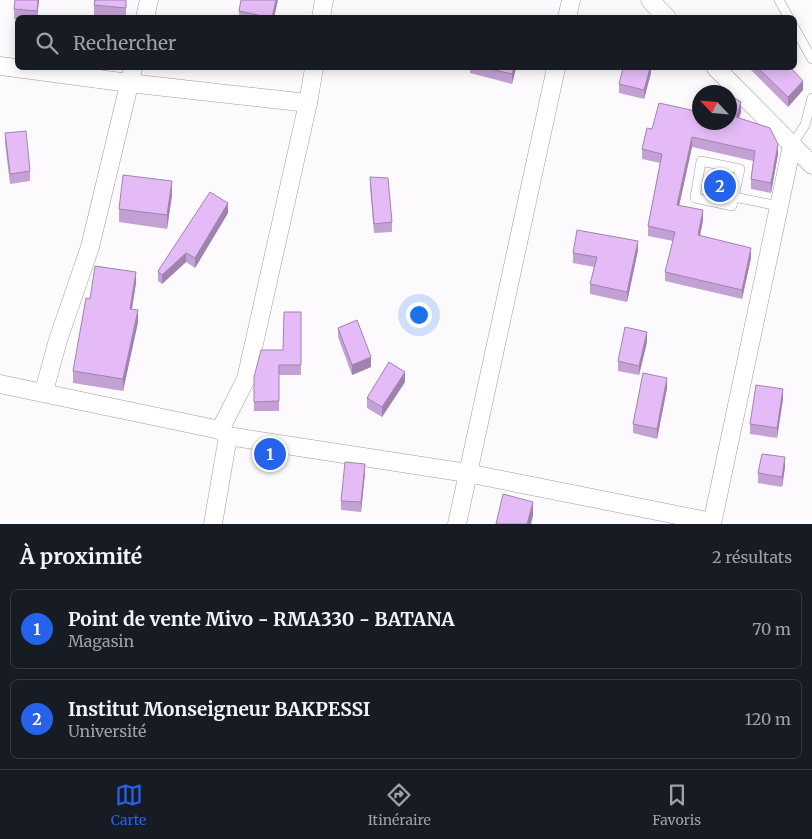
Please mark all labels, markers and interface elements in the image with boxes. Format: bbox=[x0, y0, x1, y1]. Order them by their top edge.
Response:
search box bbox=[15, 15, 797, 70]
icon: search bbox=[33, 29, 61, 57]
text: Rechercher bbox=[73, 31, 176, 55]
north arrow bbox=[692, 85, 737, 130]
pin: 2 bbox=[704, 167, 736, 205]
your location bbox=[406, 302, 432, 328]
pin: 1 bbox=[254, 435, 286, 473]
text: À proximité bbox=[20, 543, 142, 570]
text: 2 résultats bbox=[712, 547, 792, 567]
text: Point de vente Mivo - RMA330 - BATANA bbox=[68, 607, 455, 631]
text: 1 bbox=[33, 619, 41, 639]
text: 70 m bbox=[752, 619, 791, 639]
text: Magasin bbox=[68, 631, 134, 651]
text: Institut Monseigneur BAKPESSI bbox=[68, 697, 370, 721]
text: 2 bbox=[32, 709, 42, 729]
text: 120 m bbox=[745, 709, 791, 729]
text: Université bbox=[68, 721, 146, 741]
tab: Carte bbox=[111, 781, 146, 829]
tab: Itinéraire bbox=[368, 781, 431, 829]
tab: Favoris bbox=[652, 781, 701, 829]

